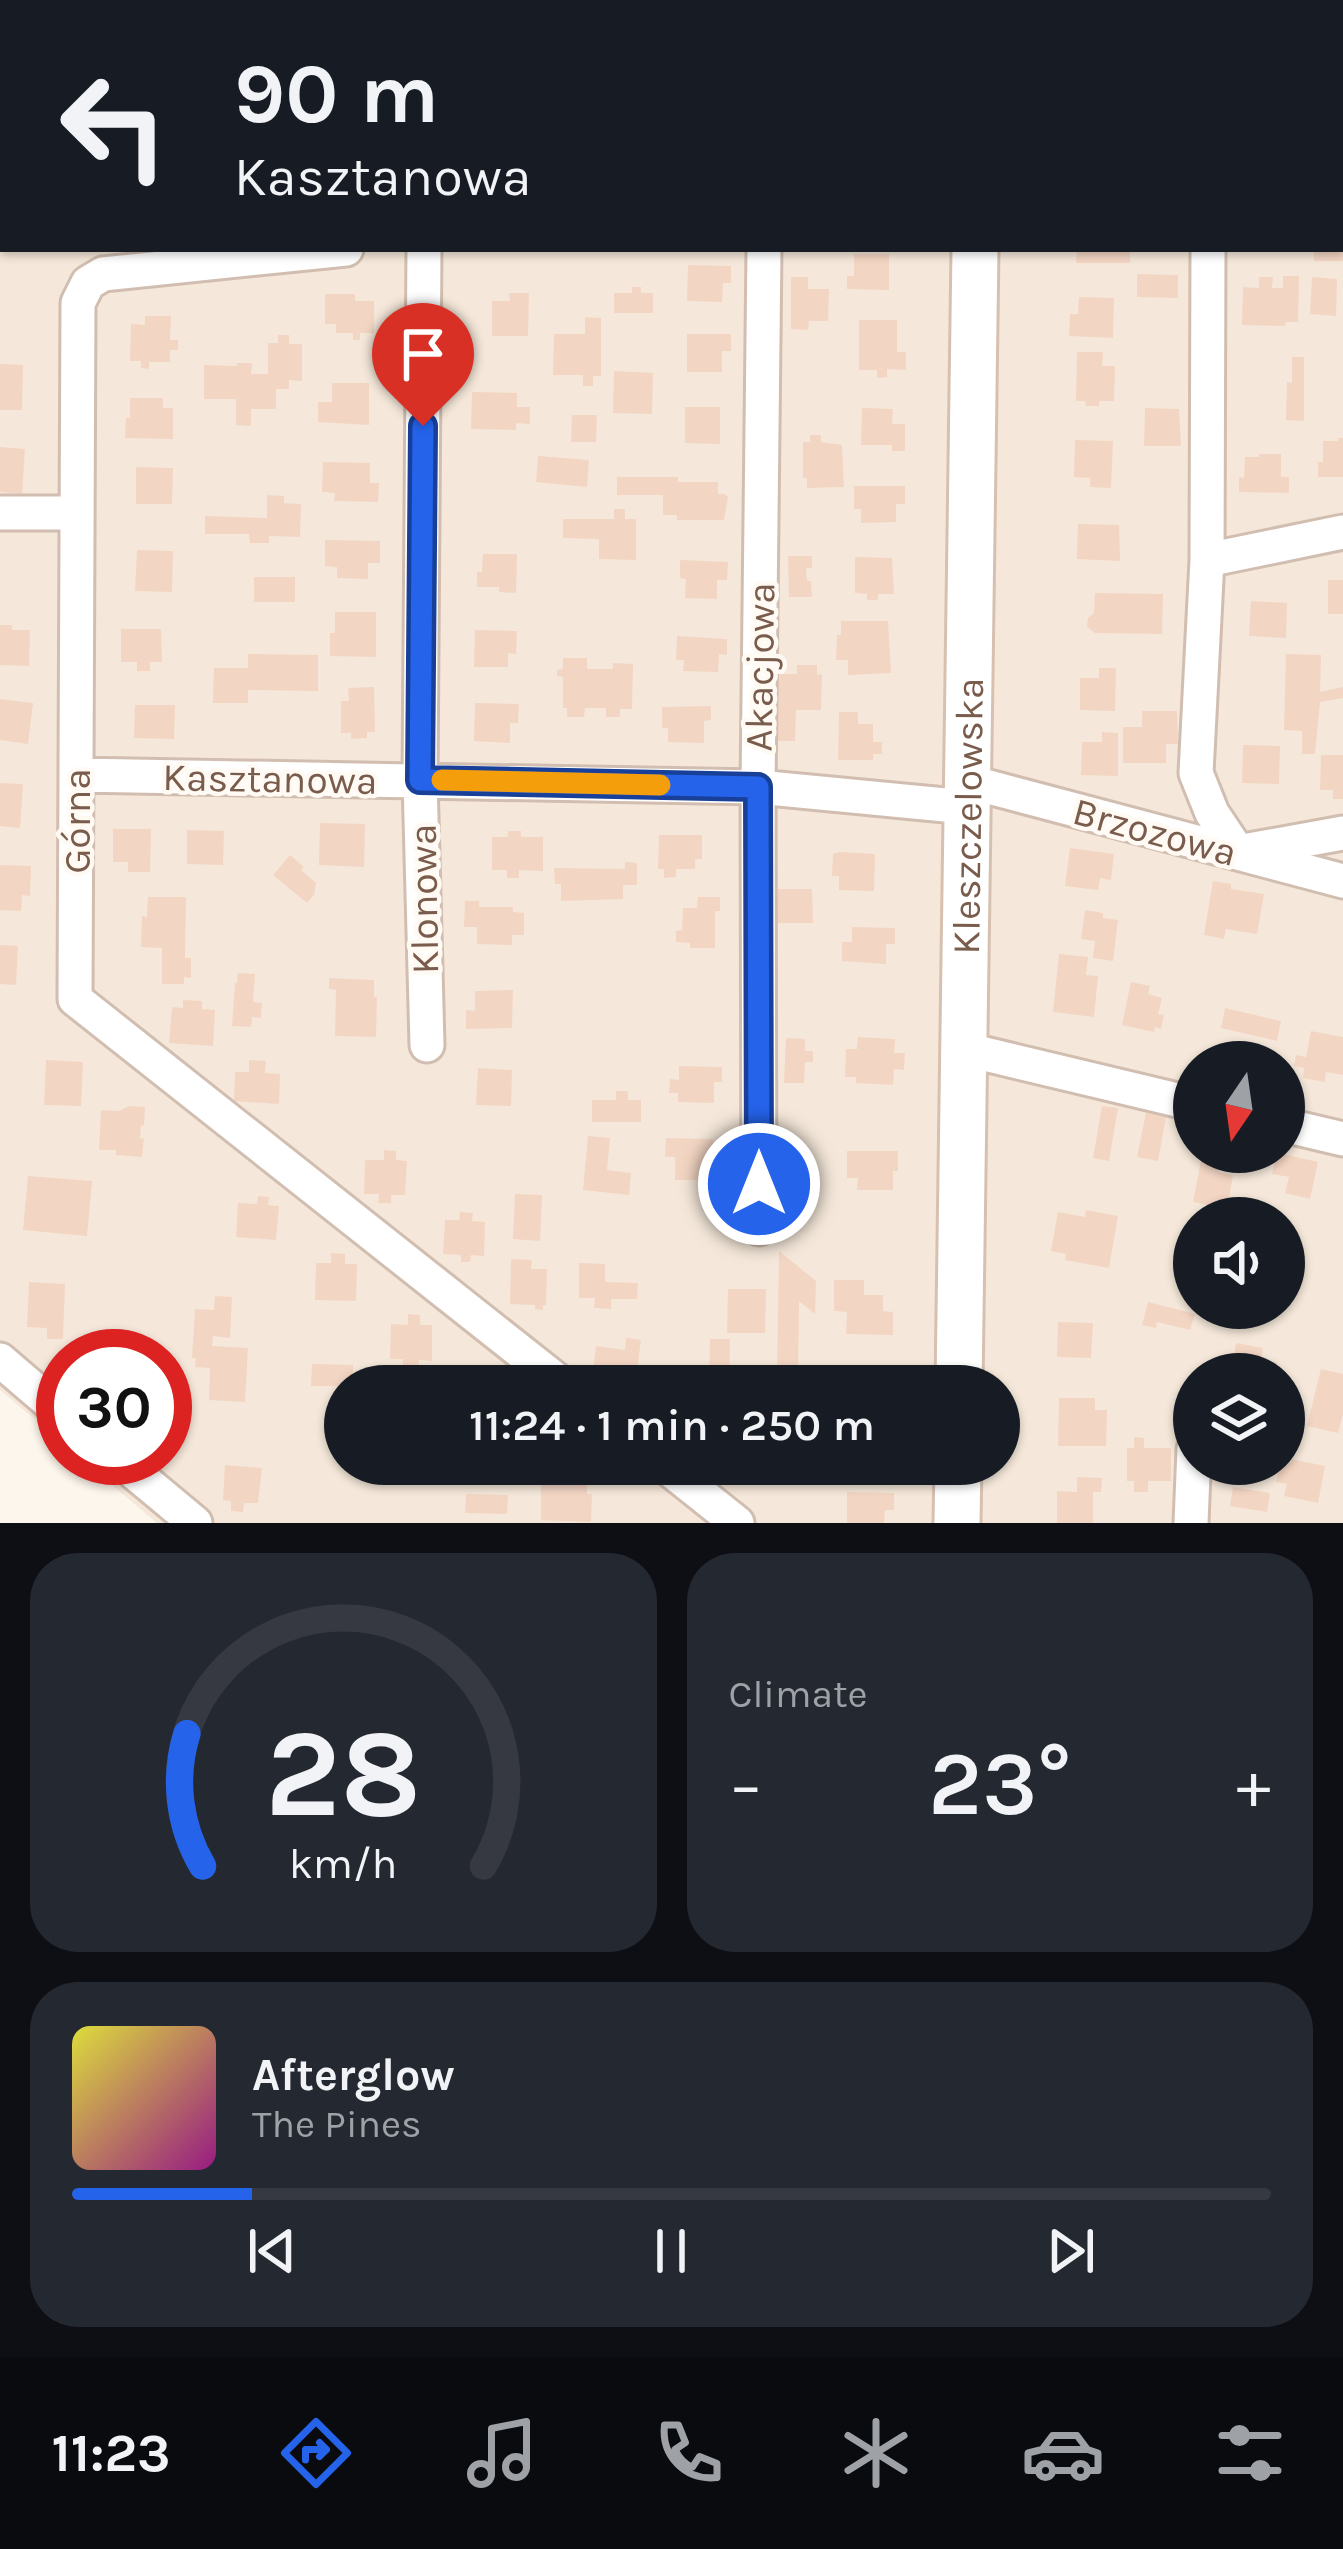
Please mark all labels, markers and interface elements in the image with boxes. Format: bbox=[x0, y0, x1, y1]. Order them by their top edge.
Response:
text: 90 m bbox=[234, 45, 439, 143]
icon: left bbox=[36, 48, 192, 204]
text: Kasztanowa bbox=[234, 145, 532, 209]
pin bbox=[372, 303, 474, 426]
icon: arrive bbox=[390, 321, 456, 387]
street label: Akacjowa bbox=[736, 582, 784, 752]
street label: Kleszczelowska bbox=[943, 677, 993, 955]
street label: Kasztanowa bbox=[162, 754, 378, 804]
street label: Górna bbox=[54, 768, 100, 874]
street label: Brzozowa bbox=[1068, 788, 1242, 876]
street label: Klonowa bbox=[400, 823, 448, 975]
north arrow bbox=[1173, 1041, 1305, 1173]
map controls bbox=[1173, 1041, 1305, 1485]
position arrow bbox=[696, 1121, 822, 1247]
button: sound bbox=[1173, 1197, 1305, 1329]
speed limit sign: 30 bbox=[36, 1329, 192, 1485]
button: layers bbox=[1173, 1353, 1305, 1485]
text: 11:24 · 1 min · 250 m bbox=[469, 1399, 875, 1451]
text: Climate bbox=[729, 1671, 868, 1717]
text: 28 bbox=[265, 1701, 421, 1846]
text: 23° bbox=[928, 1731, 1071, 1837]
text: − bbox=[729, 1746, 763, 1824]
text: + bbox=[1236, 1746, 1271, 1824]
text: km/h bbox=[289, 1838, 398, 1888]
text: Afterglow bbox=[252, 2049, 455, 2101]
text: The Pines bbox=[252, 2101, 422, 2147]
icon: previous bbox=[239, 2218, 305, 2284]
icon: pause bbox=[638, 2218, 704, 2284]
icon: next bbox=[1038, 2218, 1104, 2284]
icon: directions bbox=[274, 2411, 358, 2495]
icon: music bbox=[460, 2411, 544, 2495]
icon: phone bbox=[647, 2411, 731, 2495]
icon: climate bbox=[834, 2411, 918, 2495]
icon: car bbox=[1021, 2411, 1105, 2495]
icon: filters bbox=[1208, 2411, 1292, 2495]
text: 11:23 bbox=[51, 2421, 171, 2485]

